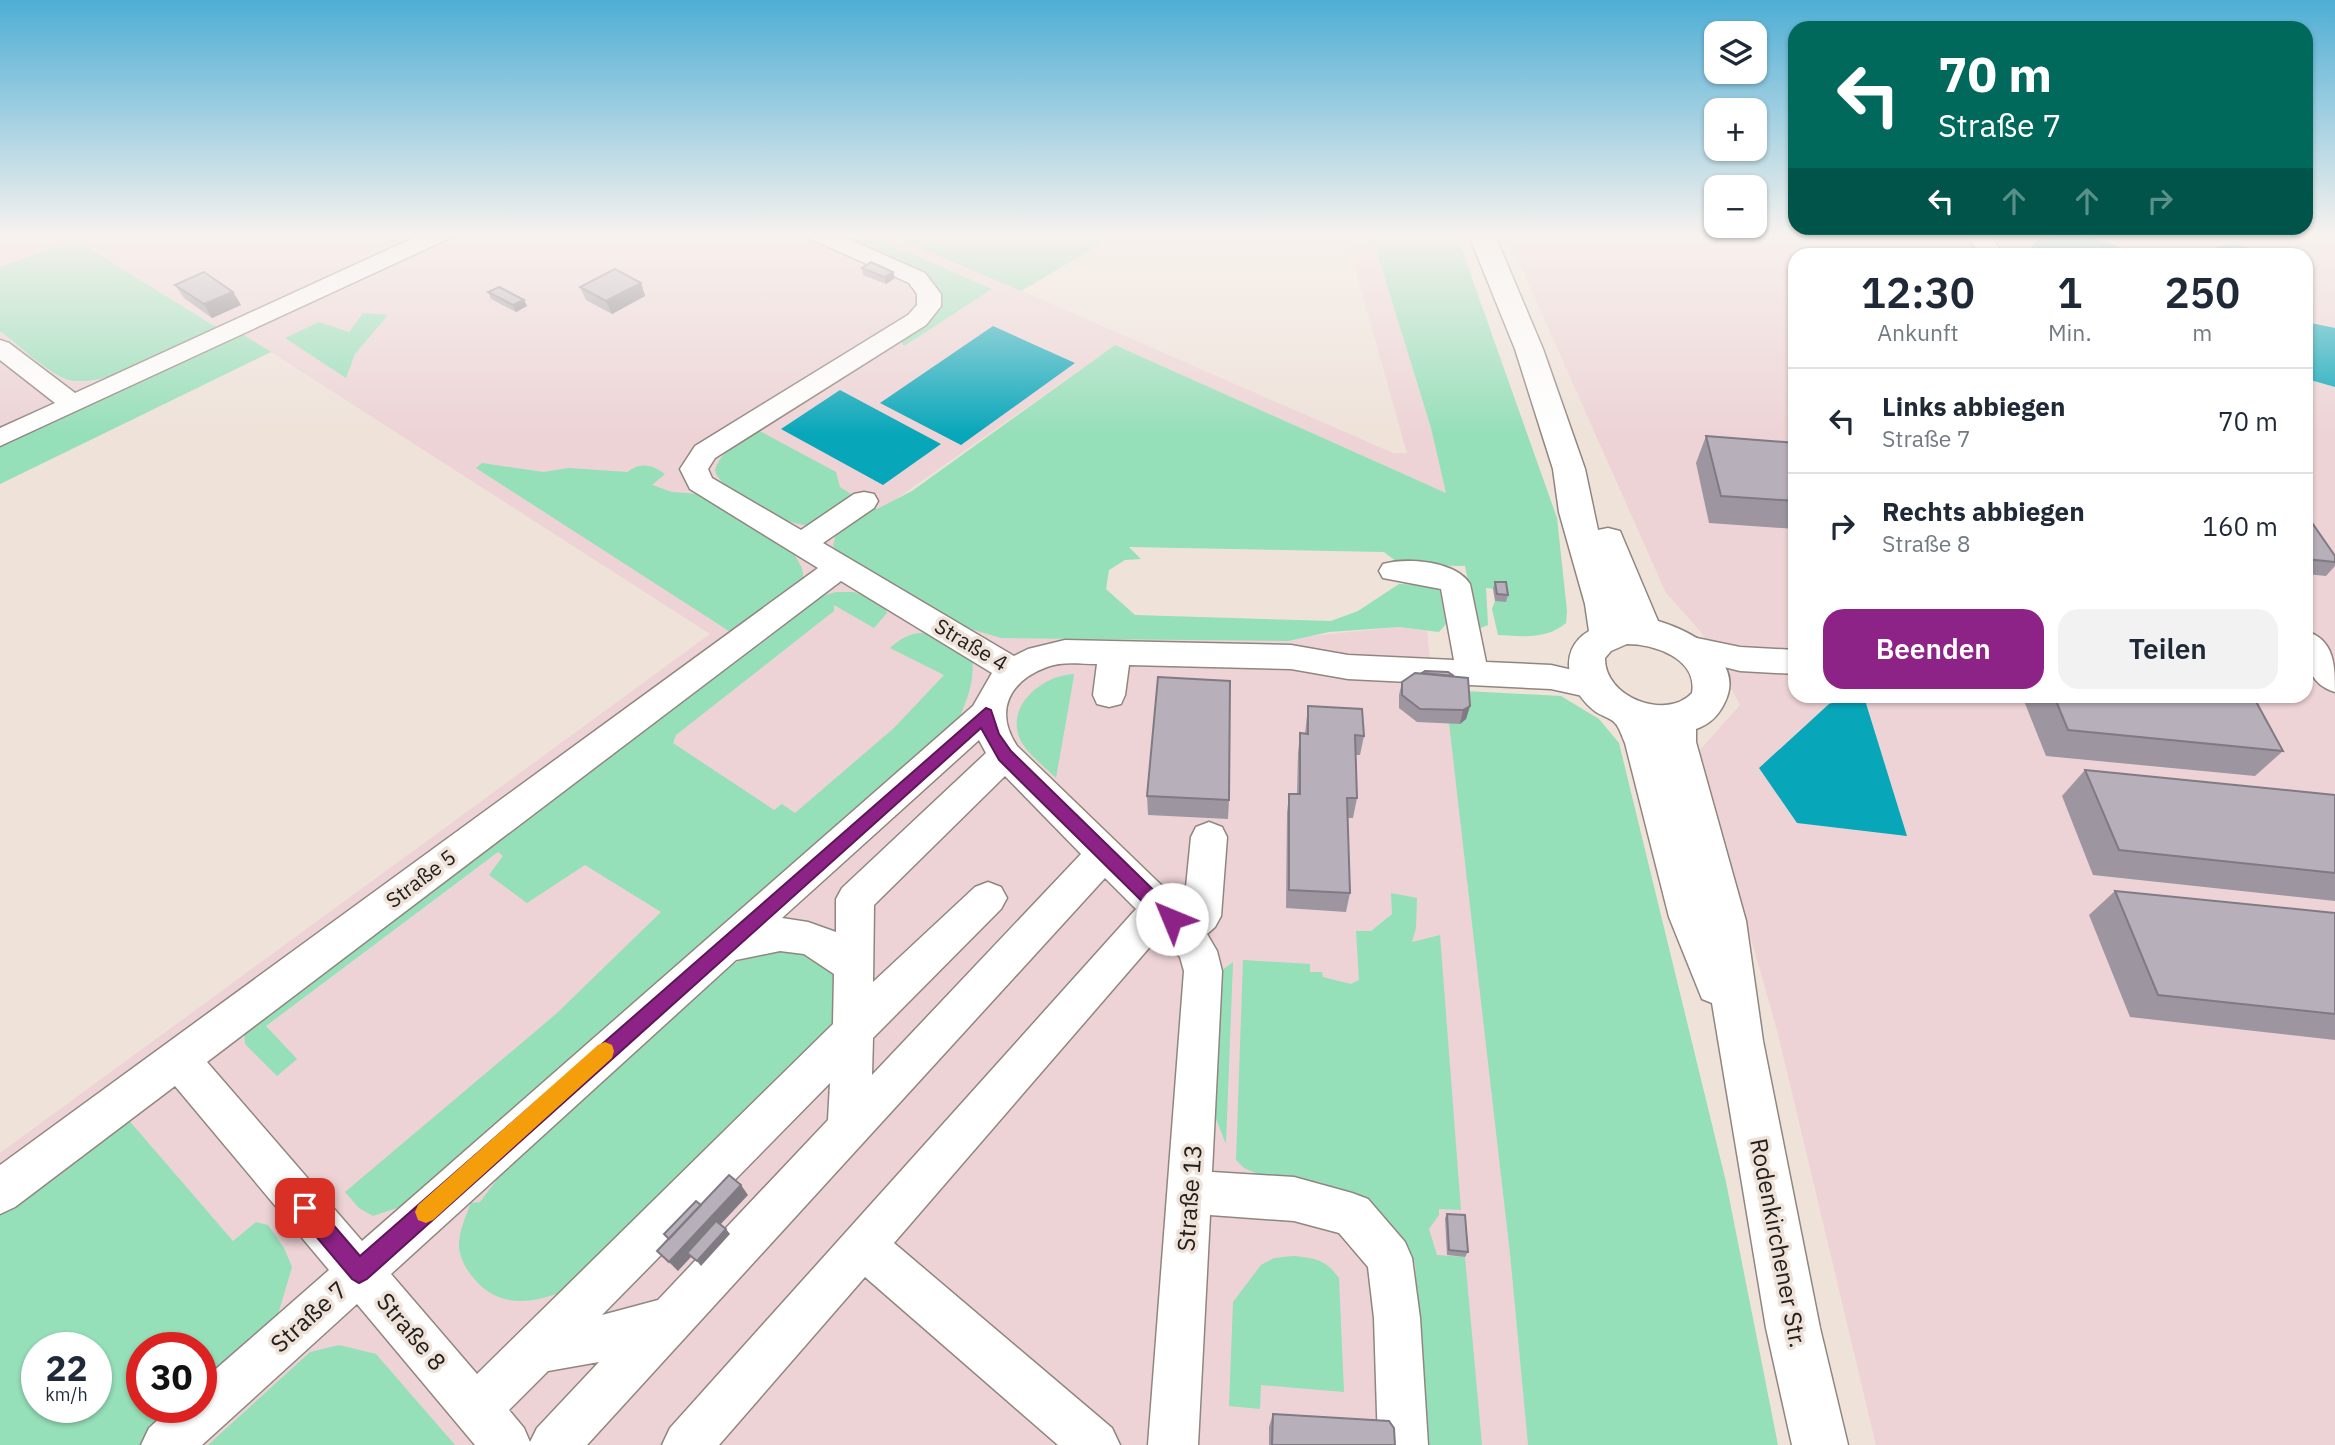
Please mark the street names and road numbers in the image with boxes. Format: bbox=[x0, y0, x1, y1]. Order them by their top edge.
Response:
street label: Straße 4 bbox=[930, 611, 1013, 677]
street label: Straße 5 bbox=[380, 843, 461, 914]
street label: Rodenkirchener Str. bbox=[1743, 1135, 1815, 1350]
street label: Straße 13 bbox=[1169, 1143, 1209, 1252]
street label: Straße 7 bbox=[263, 1273, 353, 1359]
street label: Straße 8 bbox=[370, 1286, 454, 1377]

